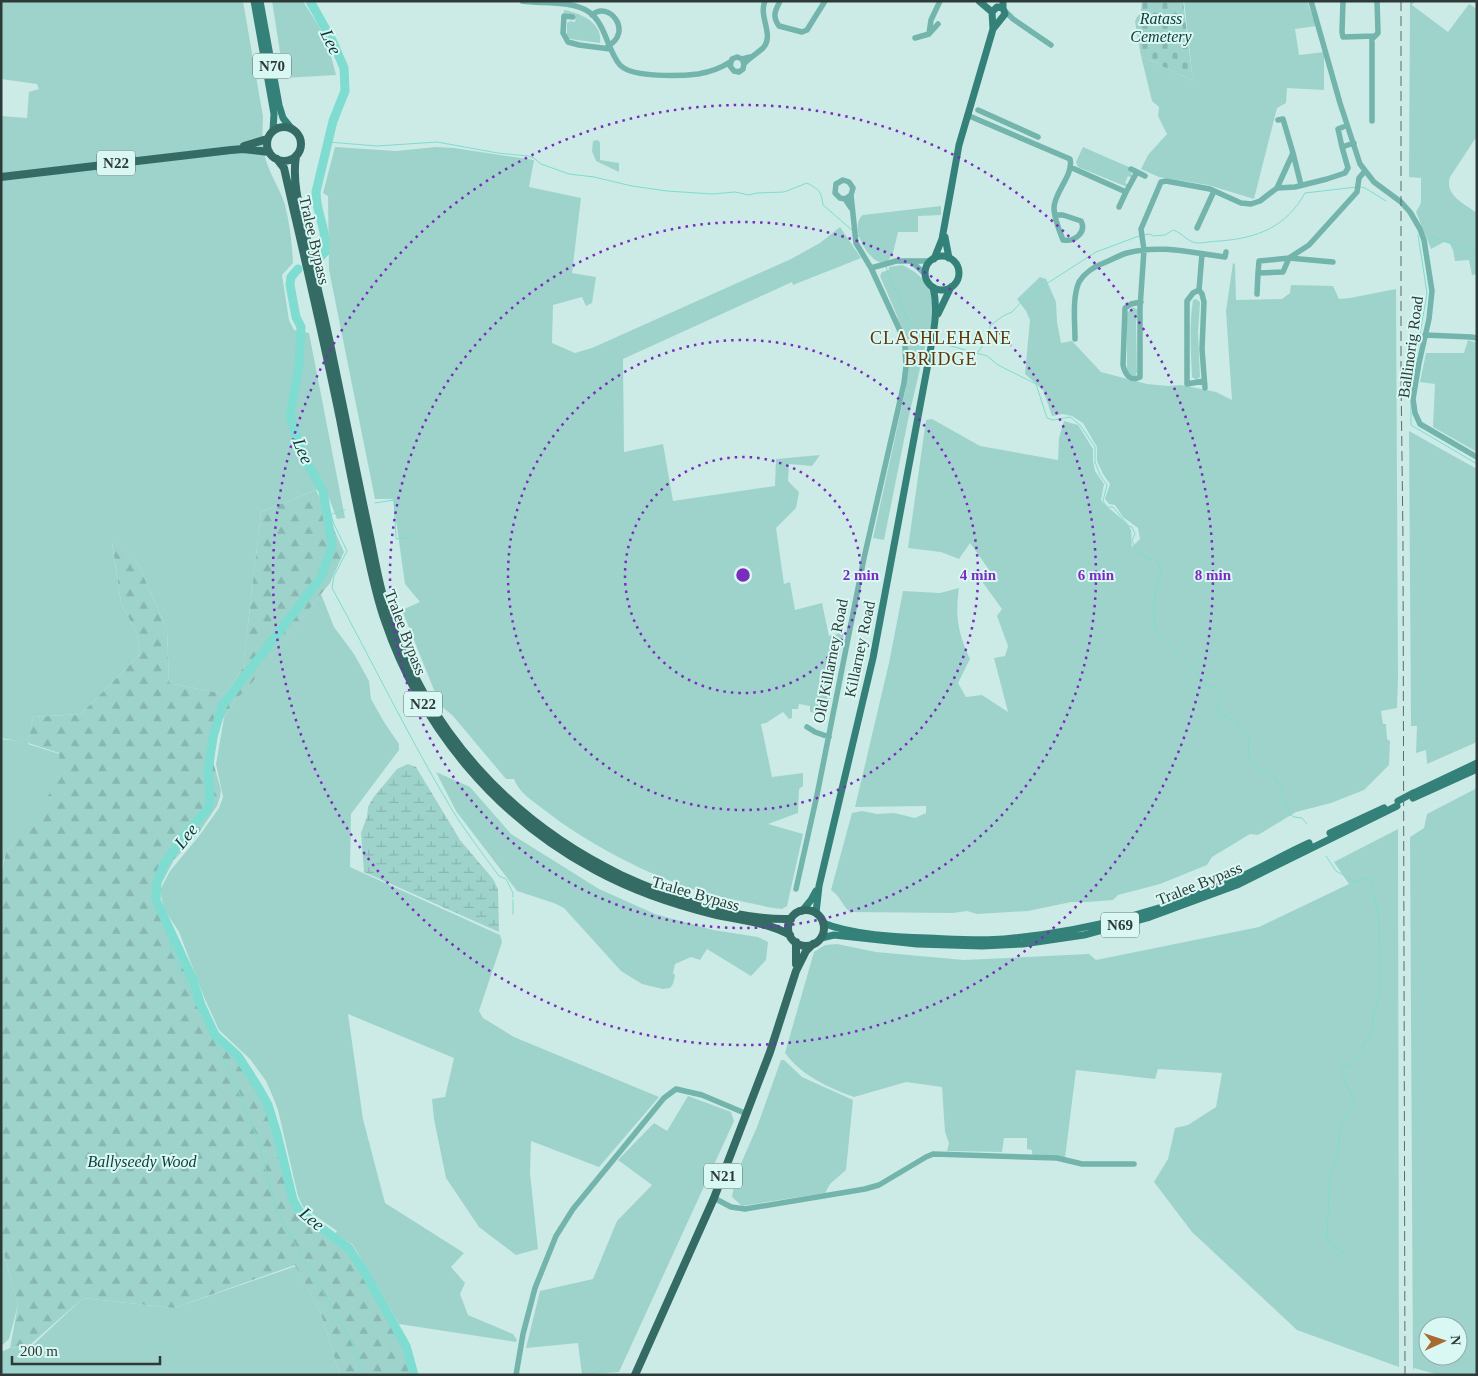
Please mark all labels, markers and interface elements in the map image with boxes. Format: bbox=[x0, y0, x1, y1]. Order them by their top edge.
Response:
park label: Ratass Cemetery bbox=[1130, 10, 1193, 46]
water label: Lee bbox=[316, 25, 346, 58]
road number: N70 bbox=[253, 54, 291, 78]
road number: N22 bbox=[97, 150, 135, 176]
street label: Tralee Bypass bbox=[295, 194, 333, 286]
street label: Ballinorig Road bbox=[1395, 295, 1427, 399]
district label: CLASHLEHANE BRIDGE bbox=[870, 328, 1012, 369]
water label: Lee bbox=[288, 434, 317, 467]
centre of rings bbox=[734, 566, 752, 584]
text: 2 min bbox=[843, 567, 880, 583]
text: 4 min bbox=[960, 567, 997, 583]
text: 6 min bbox=[1078, 567, 1115, 583]
text: 8 min bbox=[1195, 567, 1232, 583]
street label: Tralee Bypass bbox=[380, 587, 430, 678]
street label: Old Killarney Road bbox=[810, 598, 852, 725]
street label: Killarney Road bbox=[841, 599, 879, 699]
road number: N22 bbox=[404, 692, 442, 716]
water label: Lee bbox=[169, 820, 202, 853]
street label: Tralee Bypass bbox=[1154, 859, 1245, 909]
street label: Tralee Bypass bbox=[650, 873, 742, 915]
road number: N69 bbox=[1101, 912, 1139, 938]
park label: Ballyseedy Wood bbox=[87, 1153, 198, 1171]
road number: N21 bbox=[704, 1164, 742, 1188]
water label: Lee bbox=[295, 1202, 328, 1235]
north arrow bbox=[1418, 1316, 1468, 1366]
scale bar bbox=[12, 1334, 160, 1366]
text: N bbox=[1448, 1335, 1463, 1346]
text: 200 m bbox=[20, 1343, 58, 1359]

